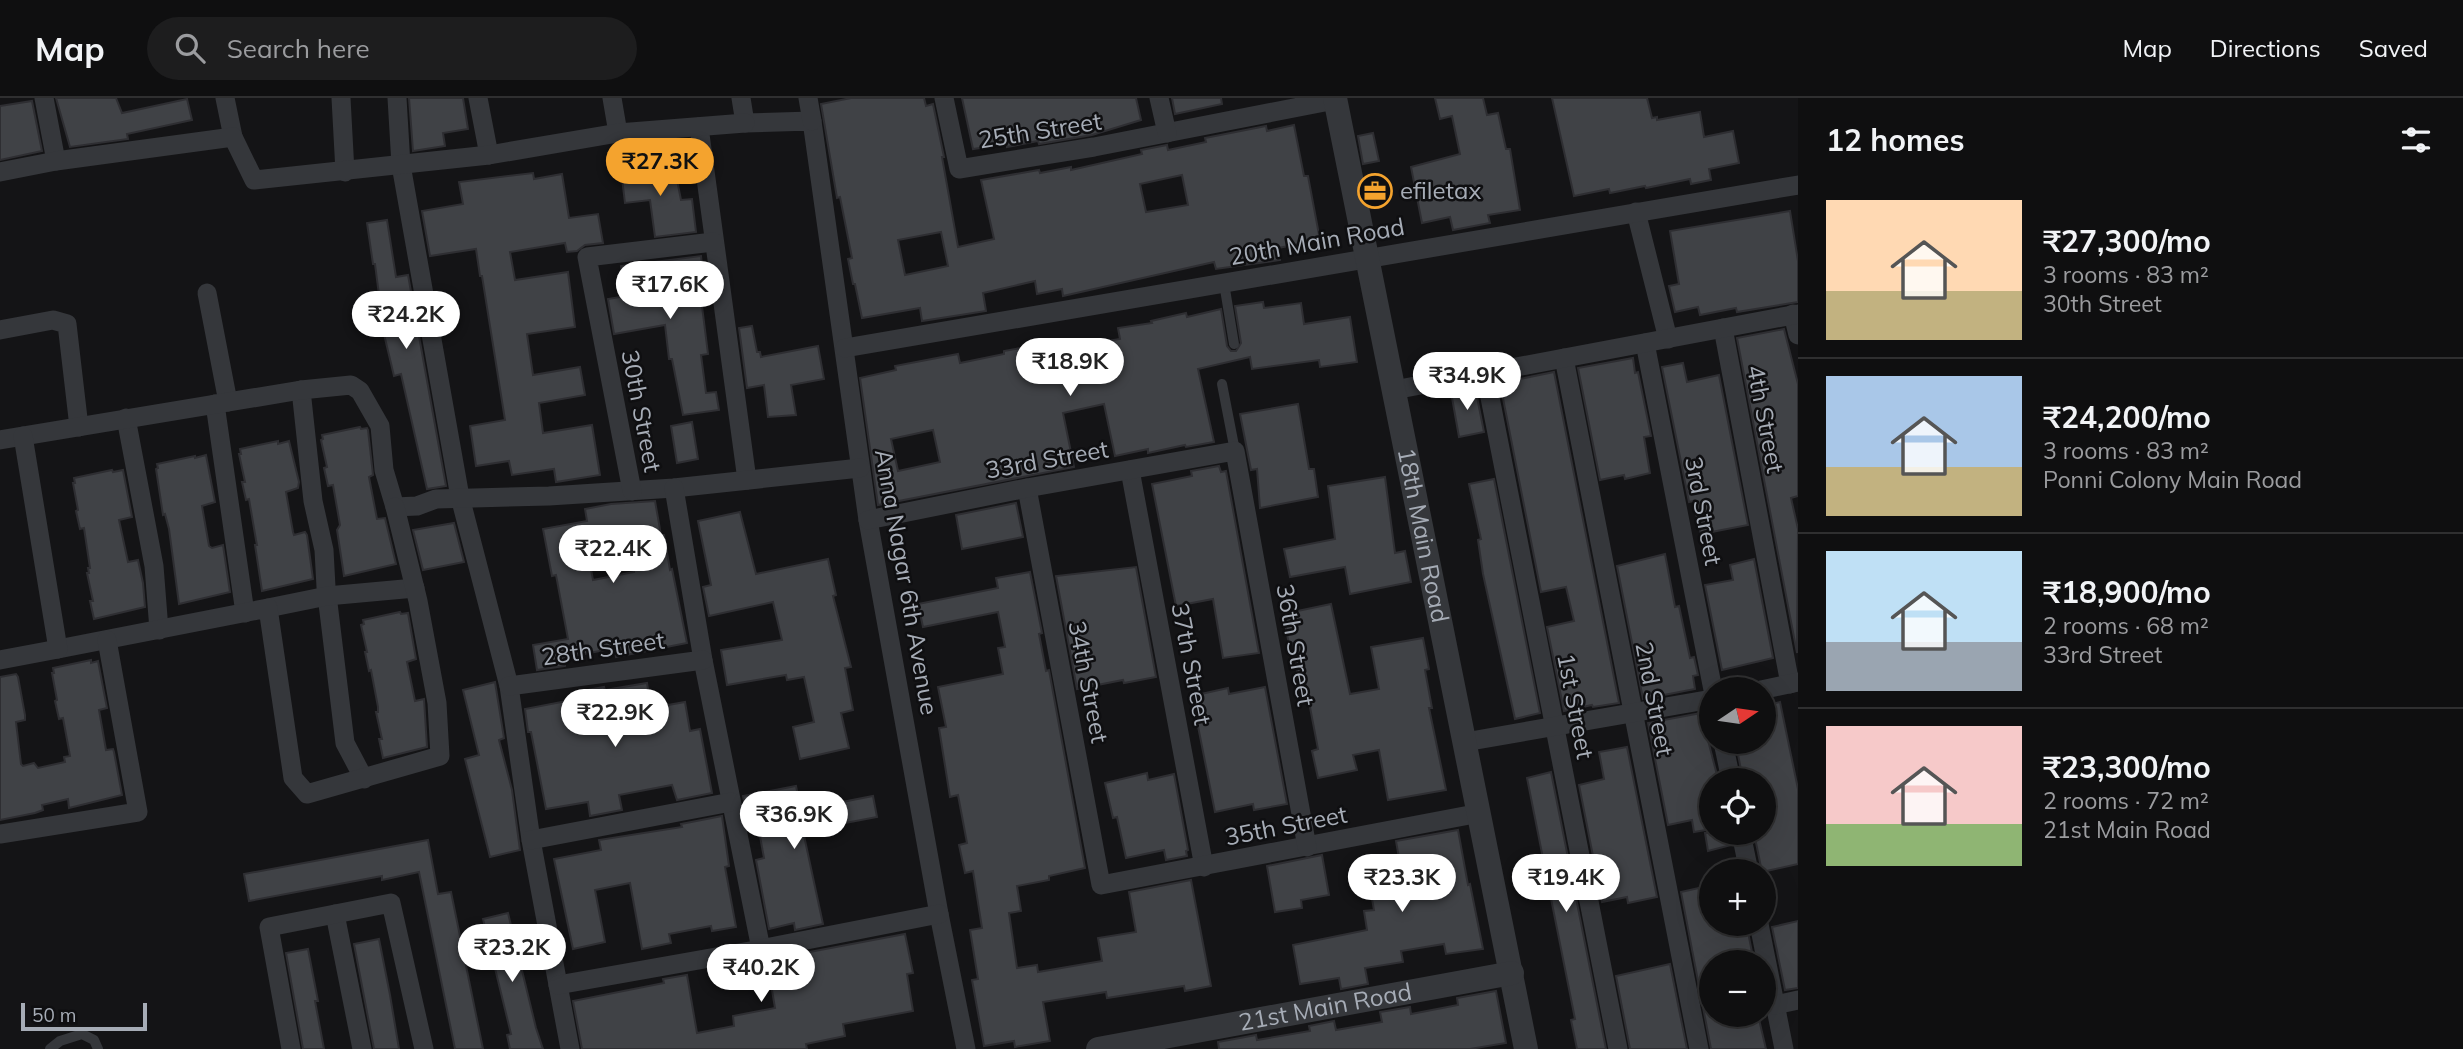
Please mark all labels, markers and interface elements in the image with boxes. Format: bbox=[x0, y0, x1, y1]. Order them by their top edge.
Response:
search box bbox=[147, 17, 637, 80]
text: Map bbox=[35, 28, 105, 69]
icon: search bbox=[171, 29, 209, 67]
text: Search here bbox=[227, 32, 370, 65]
text: Map bbox=[2122, 33, 2172, 63]
text: Directions bbox=[2210, 33, 2321, 63]
text: Saved bbox=[2359, 33, 2428, 63]
street label: 25th Street bbox=[976, 106, 1103, 155]
text: 12 homes bbox=[1826, 121, 1965, 159]
icon: filters bbox=[2397, 121, 2435, 159]
pin: ₹27.3K bbox=[603, 139, 717, 198]
text: ₹27.3K bbox=[622, 146, 698, 175]
office icon: efiletax bbox=[1356, 172, 1394, 210]
place label: efiletax bbox=[1400, 175, 1481, 205]
street label: 20th Main Road bbox=[1227, 211, 1407, 271]
text: ₹27,300/mo bbox=[2043, 222, 2211, 260]
icon: home bbox=[1882, 228, 1966, 312]
text: 3 rooms · 83 m² bbox=[2043, 260, 2209, 289]
pin: ₹17.6K bbox=[613, 262, 727, 321]
text: ₹17.6K bbox=[632, 269, 708, 298]
text: 30th Street bbox=[2043, 289, 2162, 318]
pin: ₹24.2K bbox=[349, 292, 463, 351]
text: ₹24.2K bbox=[368, 299, 444, 328]
pin: ₹18.9K bbox=[1013, 338, 1127, 398]
text: ₹18.9K bbox=[1032, 346, 1108, 375]
street label: 30th Street bbox=[615, 347, 669, 474]
pin: ₹34.9K bbox=[1410, 352, 1524, 412]
text: ₹34.9K bbox=[1429, 360, 1505, 389]
street label: 4th Street bbox=[1741, 362, 1791, 475]
text: ₹24,200/mo bbox=[2043, 398, 2211, 436]
icon: home bbox=[1882, 404, 1966, 488]
street label: 33rd Street bbox=[983, 433, 1111, 485]
text: 3 rooms · 83 m² bbox=[2043, 436, 2209, 465]
street label: 18th Main Road bbox=[1392, 445, 1456, 625]
street label: Anna Nagar 6th Avenue bbox=[869, 447, 945, 717]
street label: 3rd Street bbox=[1679, 454, 1729, 568]
text: Ponni Colony Main Road bbox=[2043, 465, 2302, 494]
pin: ₹22.4K bbox=[556, 526, 670, 585]
text: ₹22.4K bbox=[575, 533, 651, 562]
text: ₹18,900/mo bbox=[2043, 573, 2211, 611]
icon: home bbox=[1882, 579, 1966, 663]
street label: 36th Street bbox=[1270, 581, 1322, 708]
street label: 37th Street bbox=[1165, 600, 1219, 727]
text: 2 rooms · 68 m² bbox=[2043, 611, 2209, 640]
street label: 34th Street bbox=[1062, 618, 1116, 745]
street label: 28th Street bbox=[539, 625, 666, 671]
street label: 2nd Street bbox=[1629, 639, 1681, 758]
text: 33rd Street bbox=[2043, 640, 2162, 669]
street label: 1st Street bbox=[1551, 650, 1601, 761]
north arrow bbox=[1699, 677, 1776, 754]
map controls bbox=[1699, 677, 1776, 1027]
pin: ₹22.9K bbox=[558, 690, 672, 749]
text: ₹22.9K bbox=[577, 697, 653, 726]
text: ₹23,300/mo bbox=[2043, 748, 2211, 786]
icon: home bbox=[1882, 754, 1966, 838]
button: locate bbox=[1699, 768, 1776, 845]
text: 2 rooms · 72 m² bbox=[2043, 786, 2209, 815]
pin: ₹36.9K bbox=[737, 792, 851, 851]
street label: 35th Street bbox=[1222, 798, 1349, 852]
text: ₹36.9K bbox=[756, 799, 832, 828]
text: 21st Main Road bbox=[2043, 815, 2211, 844]
pin: ₹23.3K bbox=[1345, 854, 1459, 914]
pin: ₹19.4K bbox=[1509, 854, 1623, 914]
button: + bbox=[1699, 859, 1776, 936]
text: ₹23.3K bbox=[1364, 862, 1440, 891]
text: ₹19.4K bbox=[1528, 862, 1604, 891]
pin: ₹23.2K bbox=[455, 924, 569, 984]
text: ₹23.2K bbox=[474, 932, 550, 961]
pin: ₹40.2K bbox=[704, 944, 818, 1004]
button: − bbox=[1699, 950, 1776, 1027]
text: ₹40.2K bbox=[723, 952, 799, 981]
street label: 21st Main Road bbox=[1236, 976, 1414, 1037]
scale bar bbox=[21, 1000, 147, 1032]
text: 50 m bbox=[32, 1003, 76, 1027]

